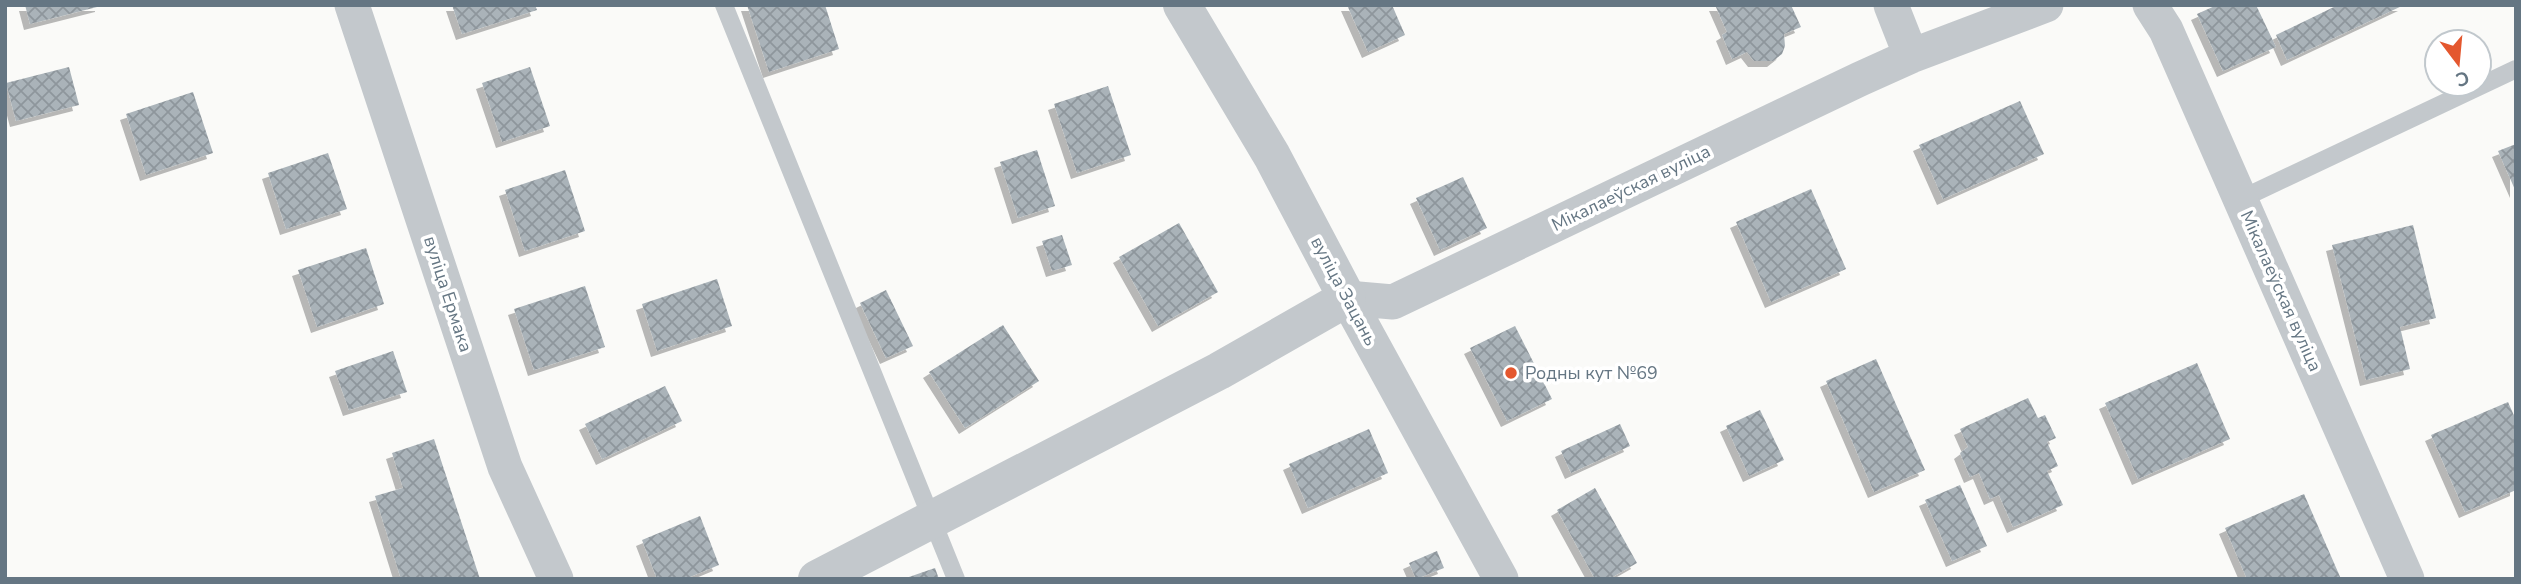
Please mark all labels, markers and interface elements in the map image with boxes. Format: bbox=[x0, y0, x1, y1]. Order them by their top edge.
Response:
north arrow bbox=[2423, 28, 2493, 98]
text: С bbox=[2453, 64, 2472, 93]
street label: Мікалаеўская вуліца bbox=[1548, 139, 1714, 237]
street label: Мікалаеўская вуліца bbox=[2235, 207, 2327, 375]
street label: вуліца Зацань bbox=[1305, 232, 1383, 350]
street label: вуліца Ермака bbox=[418, 233, 478, 355]
place label: Родны кут №69 bbox=[1525, 361, 1658, 385]
marker: Родны кут №69 bbox=[1503, 365, 1519, 381]

